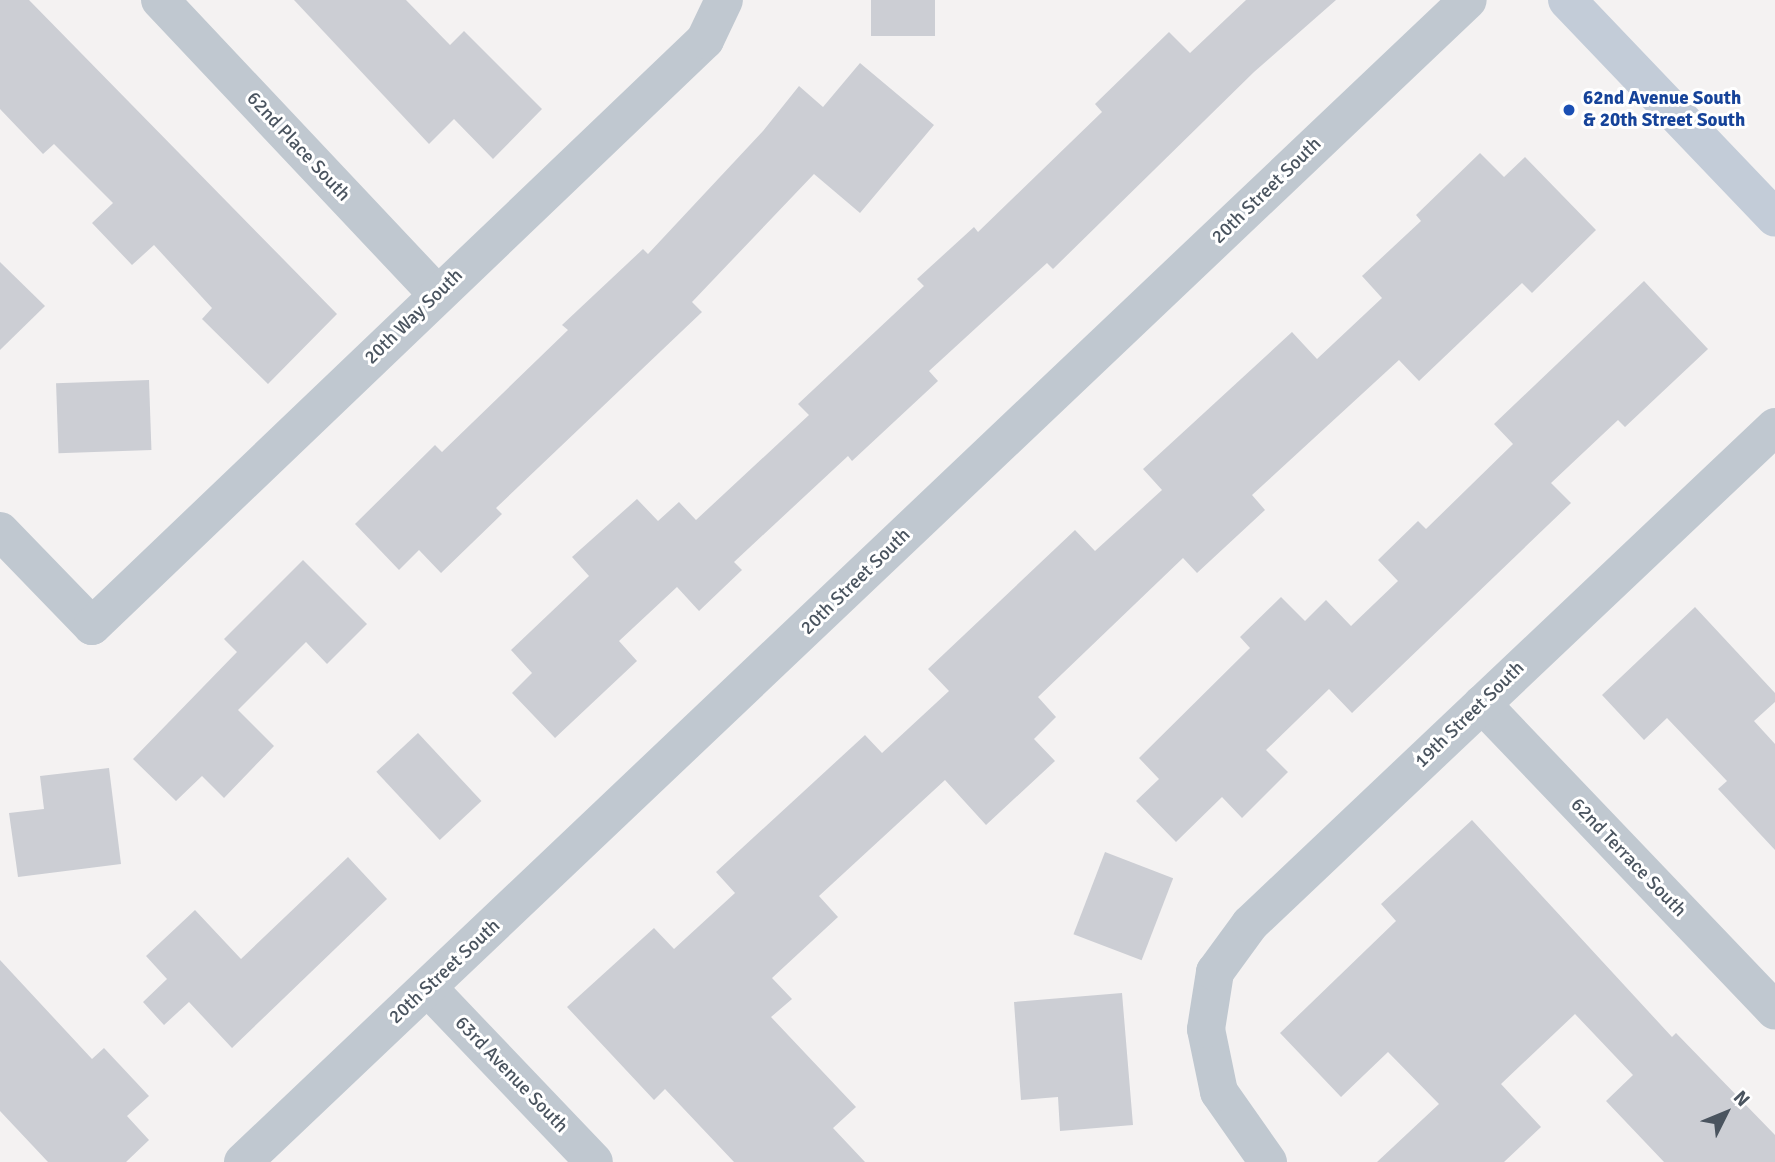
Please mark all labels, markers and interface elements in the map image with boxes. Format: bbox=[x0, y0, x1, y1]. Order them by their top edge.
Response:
street label: 62nd Place South bbox=[241, 88, 355, 206]
place label: 62nd Avenue South & 20th Street South bbox=[1583, 88, 1745, 132]
marker: 62nd Avenue South & 20th Street South bbox=[1561, 102, 1577, 118]
street label: 20th Street South bbox=[1208, 133, 1326, 249]
street label: 20th Way South bbox=[360, 265, 468, 369]
street label: 20th Street South bbox=[797, 524, 915, 640]
street label: 19th Street South bbox=[1411, 657, 1529, 773]
street label: 62nd Terrace South bbox=[1566, 794, 1690, 922]
street label: 20th Street South bbox=[385, 915, 505, 1029]
street label: 63rd Avenue South bbox=[450, 1012, 572, 1138]
north arrow bbox=[1691, 1078, 1761, 1148]
text: N bbox=[1728, 1086, 1755, 1112]

